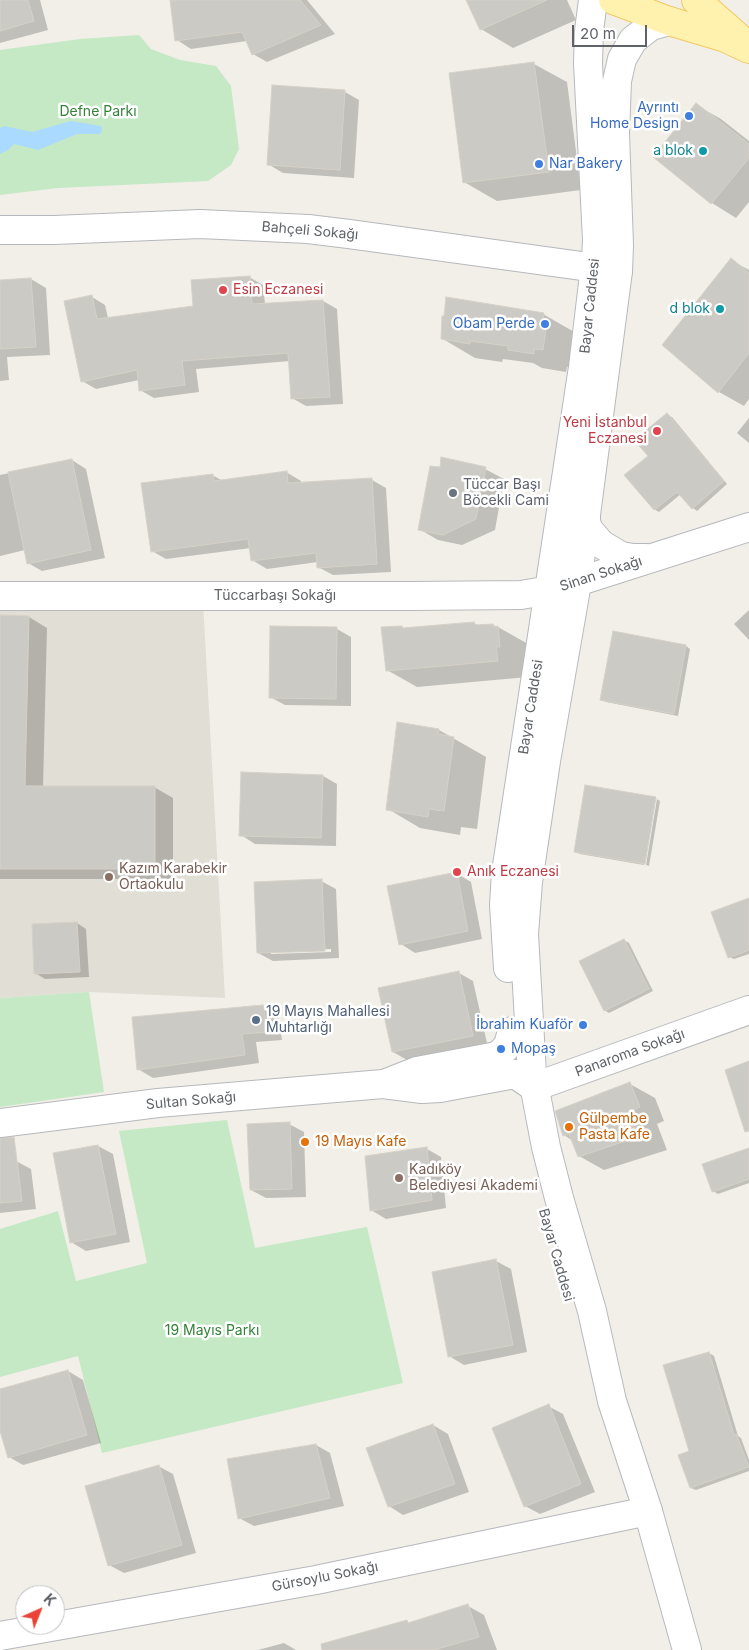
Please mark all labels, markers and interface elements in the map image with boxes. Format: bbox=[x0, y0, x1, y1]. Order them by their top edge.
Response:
scale bar bbox=[574, 15, 649, 47]
text: 20 m bbox=[580, 24, 616, 43]
place label: Ayrıntı Home Design bbox=[590, 100, 679, 132]
park label: Defne Parkı bbox=[59, 104, 137, 120]
marker: Ayrıntı Home Design bbox=[683, 110, 695, 122]
place label: a blok bbox=[653, 143, 693, 159]
marker: a blok bbox=[697, 145, 709, 157]
place label: Nar Bakery bbox=[549, 156, 623, 172]
marker: Nar Bakery bbox=[533, 158, 545, 170]
street label: Bahçeli Sokağı bbox=[261, 218, 359, 244]
street label: Bayar Caddesi bbox=[577, 257, 603, 355]
place label: Esin Eczanesi bbox=[233, 282, 323, 298]
marker: Esin Eczanesi bbox=[217, 284, 229, 296]
place label: d blok bbox=[669, 301, 710, 317]
marker: d blok bbox=[714, 303, 726, 315]
place label: Obam Perde bbox=[453, 316, 535, 332]
marker: Obam Perde bbox=[539, 318, 551, 330]
place label: Yeni İstanbul Eczanesi bbox=[563, 415, 647, 448]
marker: Yeni İstanbul Eczanesi bbox=[651, 425, 663, 437]
place label: Tüccar Başı Böcekli Cami bbox=[463, 477, 549, 510]
marker: Tüccar Başı Böcekli Cami bbox=[447, 487, 459, 499]
street label: Sinan Sokağı bbox=[558, 553, 644, 595]
street label: Tüccarbaşı Sokağı bbox=[214, 588, 336, 604]
street label: Bayar Caddesi bbox=[515, 658, 547, 756]
place label: Kazım Karabekir Ortaokulu bbox=[119, 861, 227, 894]
place label: Anık Eczanesi bbox=[467, 864, 559, 880]
marker: Anık Eczanesi bbox=[451, 866, 463, 878]
marker: Kazım Karabekir Ortaokulu bbox=[103, 871, 115, 883]
place label: 19 Mayıs Mahallesi Muhtarlığı bbox=[266, 1004, 390, 1036]
marker: 19 Mayıs Mahallesi Muhtarlığı bbox=[250, 1014, 262, 1026]
place label: İbrahim Kuaför bbox=[476, 1017, 573, 1033]
marker: İbrahim Kuaför bbox=[577, 1019, 589, 1031]
street label: Panaroma Sokağı bbox=[573, 1025, 687, 1081]
place label: Mopaş bbox=[511, 1041, 556, 1057]
marker: Mopaş bbox=[495, 1043, 507, 1055]
street label: Sultan Sokağı bbox=[145, 1089, 237, 1113]
place label: Gülpembe Pasta Kafe bbox=[579, 1111, 650, 1144]
marker: Gülpembe Pasta Kafe bbox=[563, 1121, 575, 1133]
place label: 19 Mayıs Kafe bbox=[315, 1134, 406, 1150]
marker: 19 Mayıs Kafe bbox=[299, 1136, 311, 1148]
place label: Kadıköy Belediyesi Akademi bbox=[409, 1162, 538, 1194]
marker: Kadıköy Belediyesi Akademi bbox=[393, 1172, 405, 1184]
street label: Bayar Caddesi bbox=[535, 1207, 577, 1303]
park label: 19 Mayıs Parkı bbox=[165, 1323, 259, 1339]
street label: Gürsoylu Sokağı bbox=[270, 1558, 380, 1596]
north arrow bbox=[15, 1585, 65, 1635]
text: K bbox=[41, 1590, 60, 1609]

